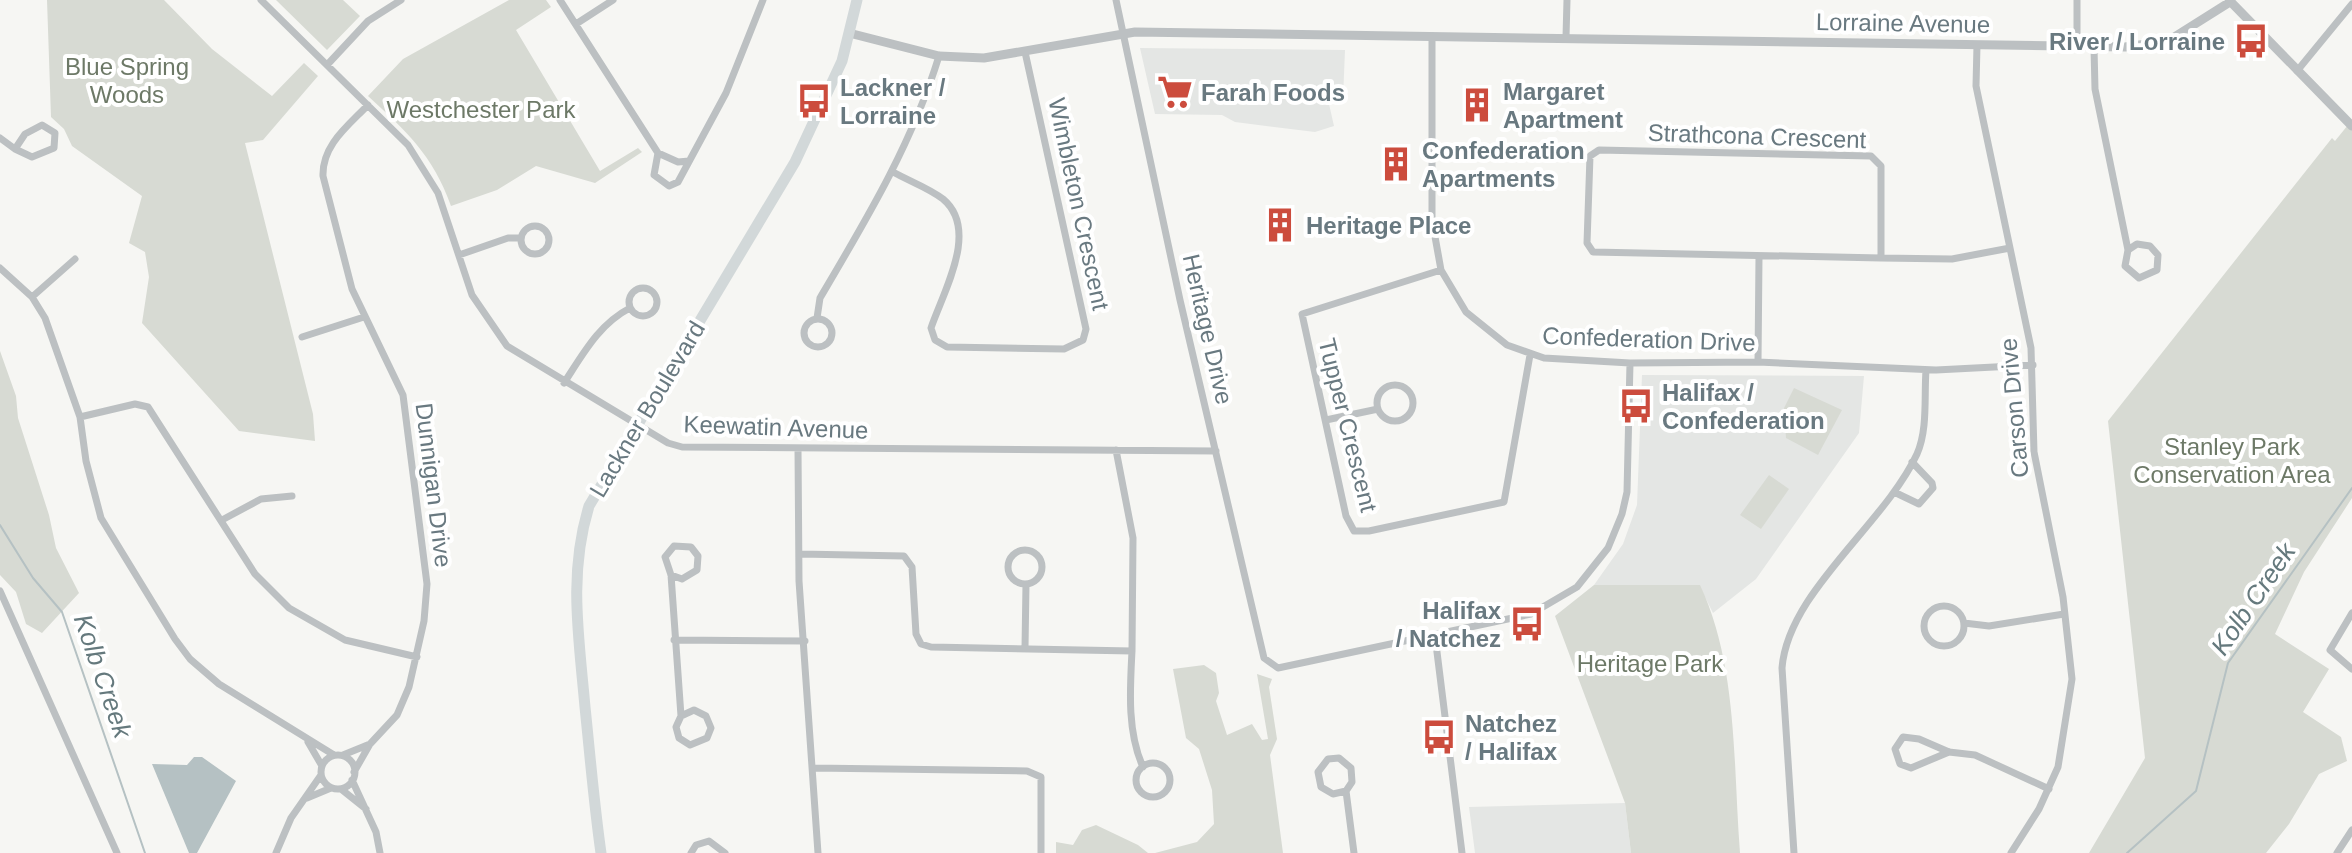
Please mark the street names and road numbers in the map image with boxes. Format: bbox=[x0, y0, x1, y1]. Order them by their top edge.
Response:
street label: Lorraine Avenue bbox=[1816, 8, 1990, 38]
street label: Wimbleton Crescent bbox=[1043, 96, 1115, 313]
street label: Strathcona Crescent bbox=[1647, 119, 1867, 153]
street label: Heritage Drive bbox=[1178, 251, 1238, 407]
street label: Lackner Boulevard bbox=[584, 316, 710, 502]
street label: Confederation Drive bbox=[1542, 322, 1756, 356]
street label: Tupper Crescent bbox=[1313, 335, 1383, 515]
street label: Carson Drive bbox=[1994, 337, 2034, 479]
street label: Dunnigan Drive bbox=[411, 401, 457, 569]
street label: Keewatin Avenue bbox=[683, 410, 869, 444]

